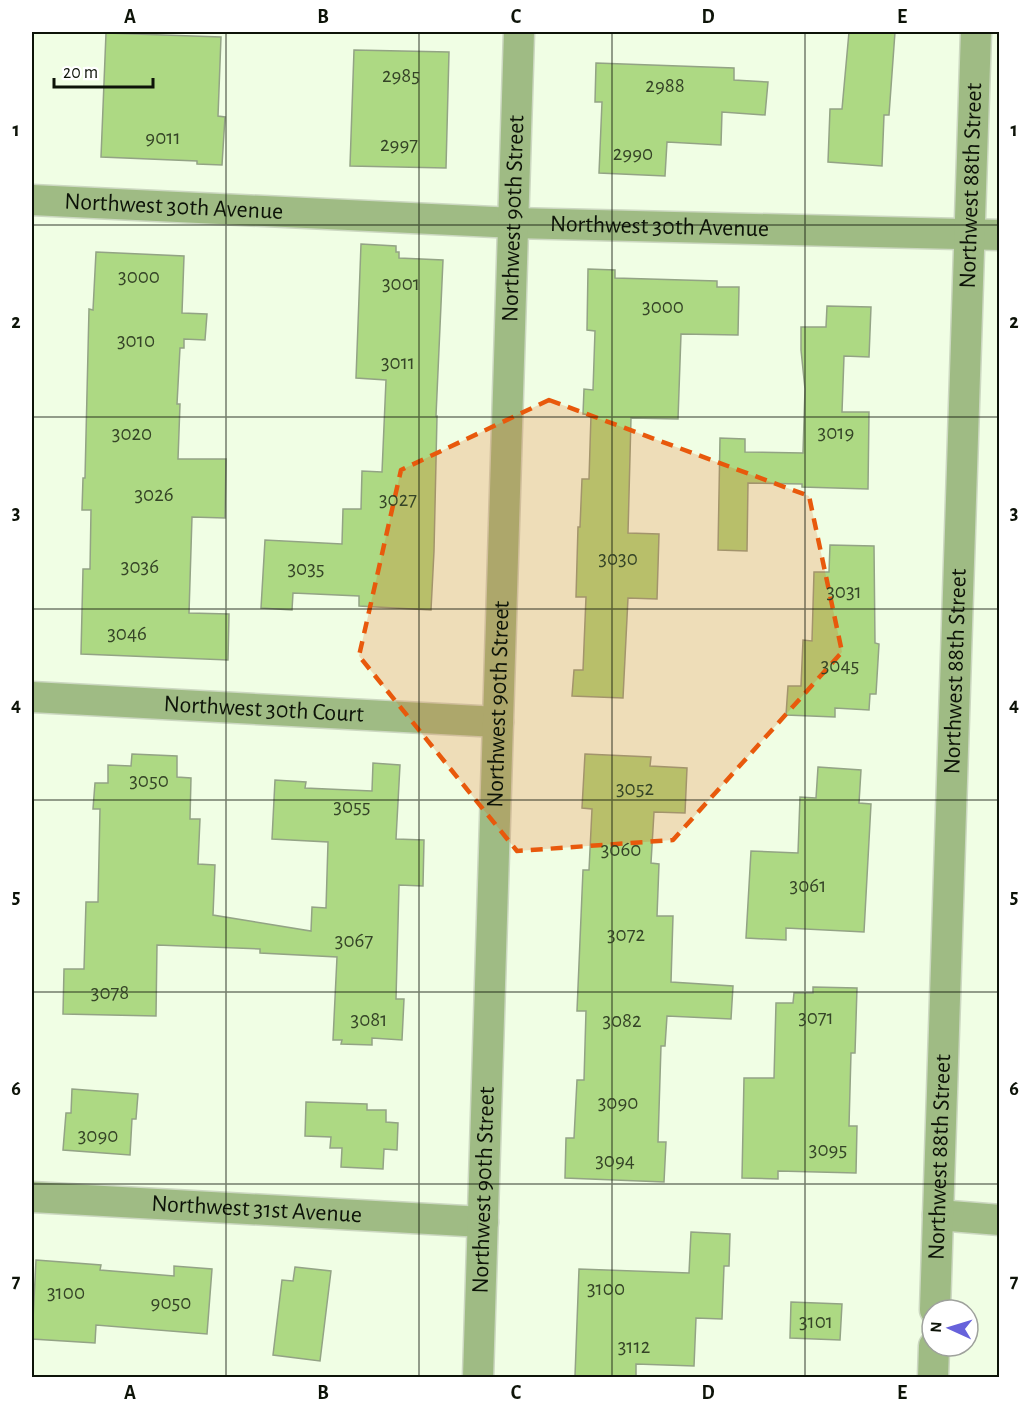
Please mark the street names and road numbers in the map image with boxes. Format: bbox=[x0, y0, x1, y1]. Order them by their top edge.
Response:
street label: Northwest 88th Street bbox=[956, 82, 986, 289]
street label: Northwest 90th Street bbox=[498, 114, 528, 322]
street label: Northwest 30th Avenue bbox=[64, 190, 284, 224]
street label: Northwest 30th Avenue bbox=[550, 212, 769, 241]
street label: Northwest 88th Street bbox=[940, 568, 971, 775]
street label: Northwest 90th Street bbox=[483, 600, 514, 808]
street label: Northwest 30th Court bbox=[163, 692, 365, 727]
street label: Northwest 88th Street bbox=[925, 1054, 955, 1260]
street label: Northwest 90th Street bbox=[469, 1086, 499, 1294]
street label: Northwest 31st Avenue bbox=[151, 1192, 363, 1227]

